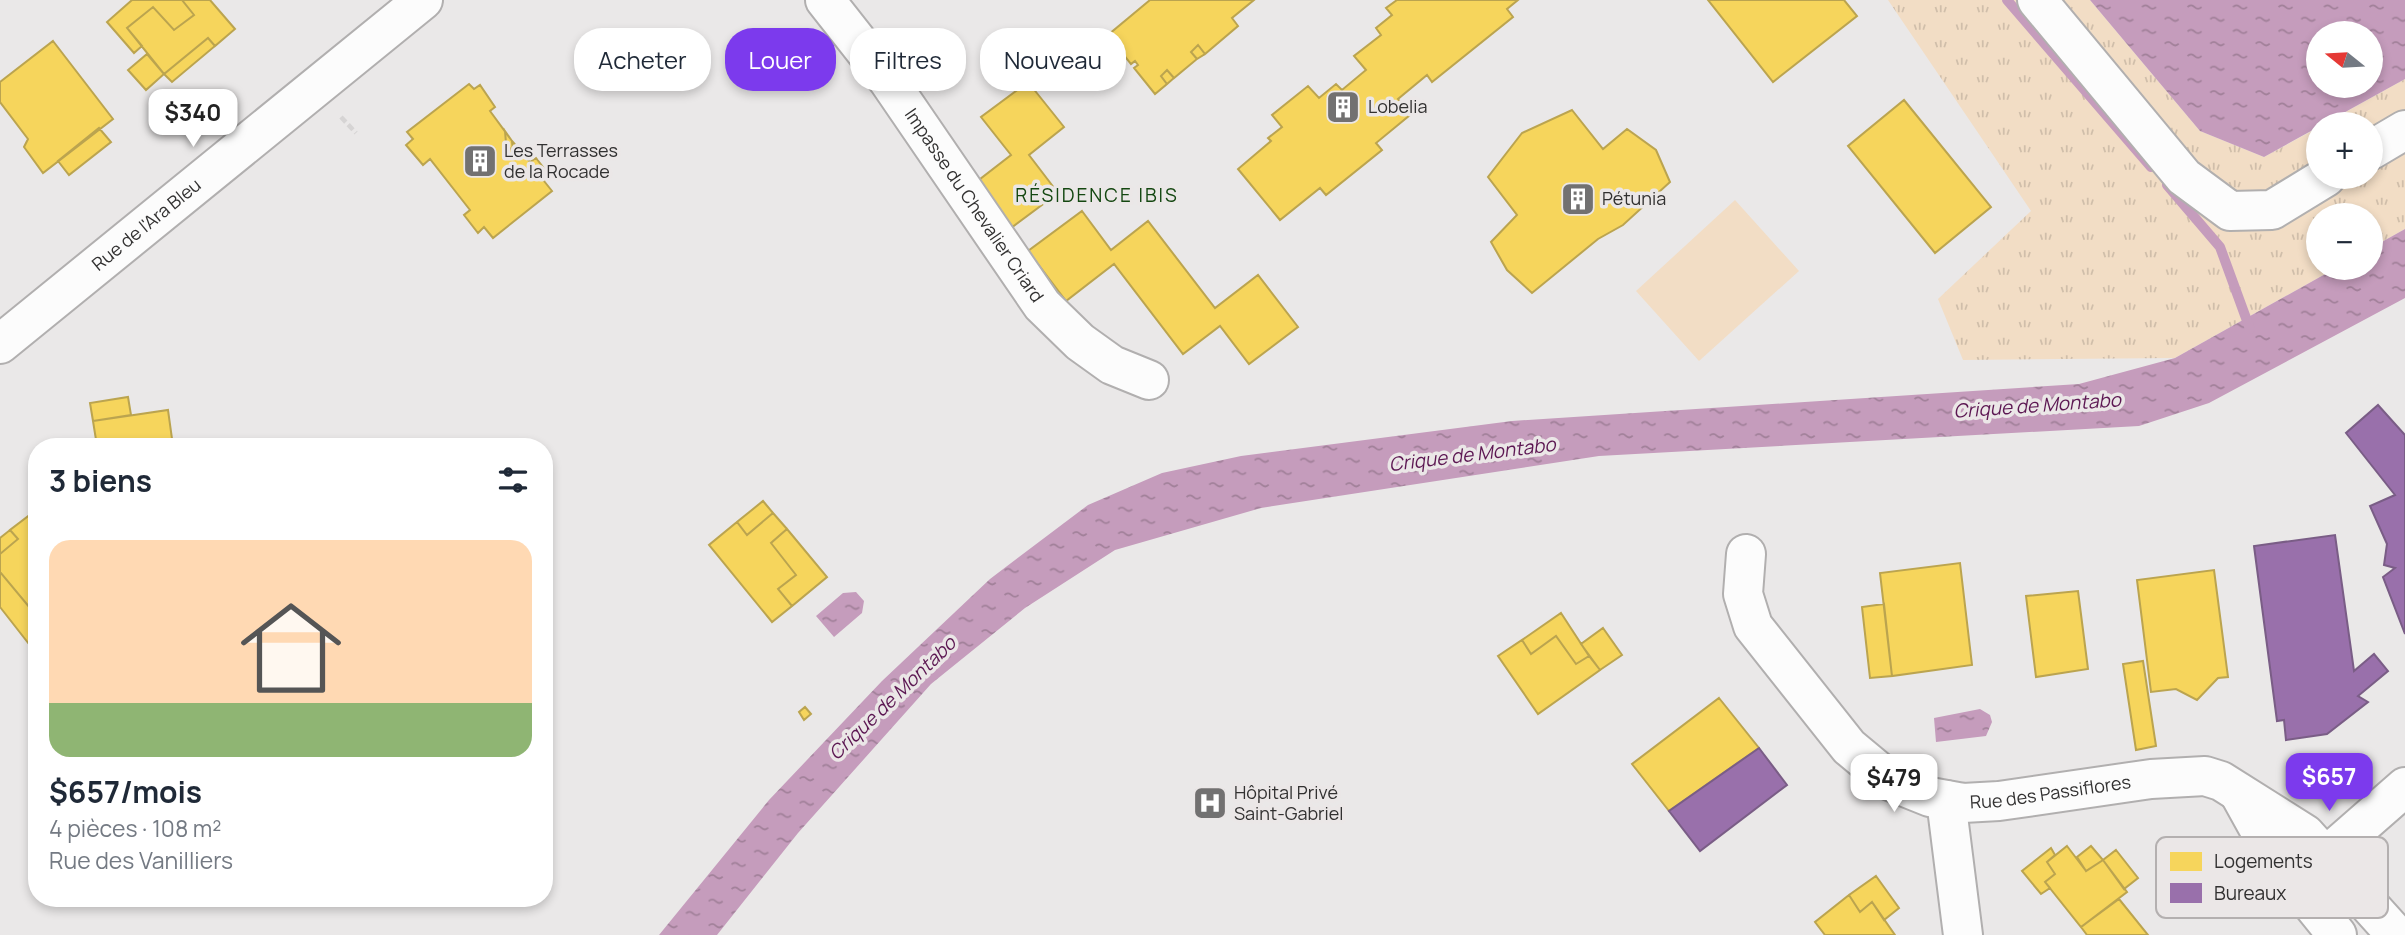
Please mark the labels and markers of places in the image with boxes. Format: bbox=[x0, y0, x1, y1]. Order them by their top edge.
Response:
building icon: Lobelia bbox=[1324, 88, 1362, 126]
pin: $340 bbox=[152, 90, 234, 149]
place label: Lobelia bbox=[1368, 94, 1427, 118]
place label: Les Terrasses de la Rocade bbox=[504, 138, 618, 183]
building icon: Les Terrasses de la Rocade bbox=[461, 142, 499, 180]
building icon: Pétunia bbox=[1559, 180, 1597, 218]
place label: Pétunia bbox=[1602, 186, 1666, 210]
pin: $479 bbox=[1853, 754, 1935, 814]
pin: $657 bbox=[2288, 754, 2370, 813]
place label: Hôpital Privé Saint-Gabriel bbox=[1234, 780, 1344, 825]
hospital icon: Hôpital Privé Saint-Gabriel bbox=[1191, 784, 1229, 822]

